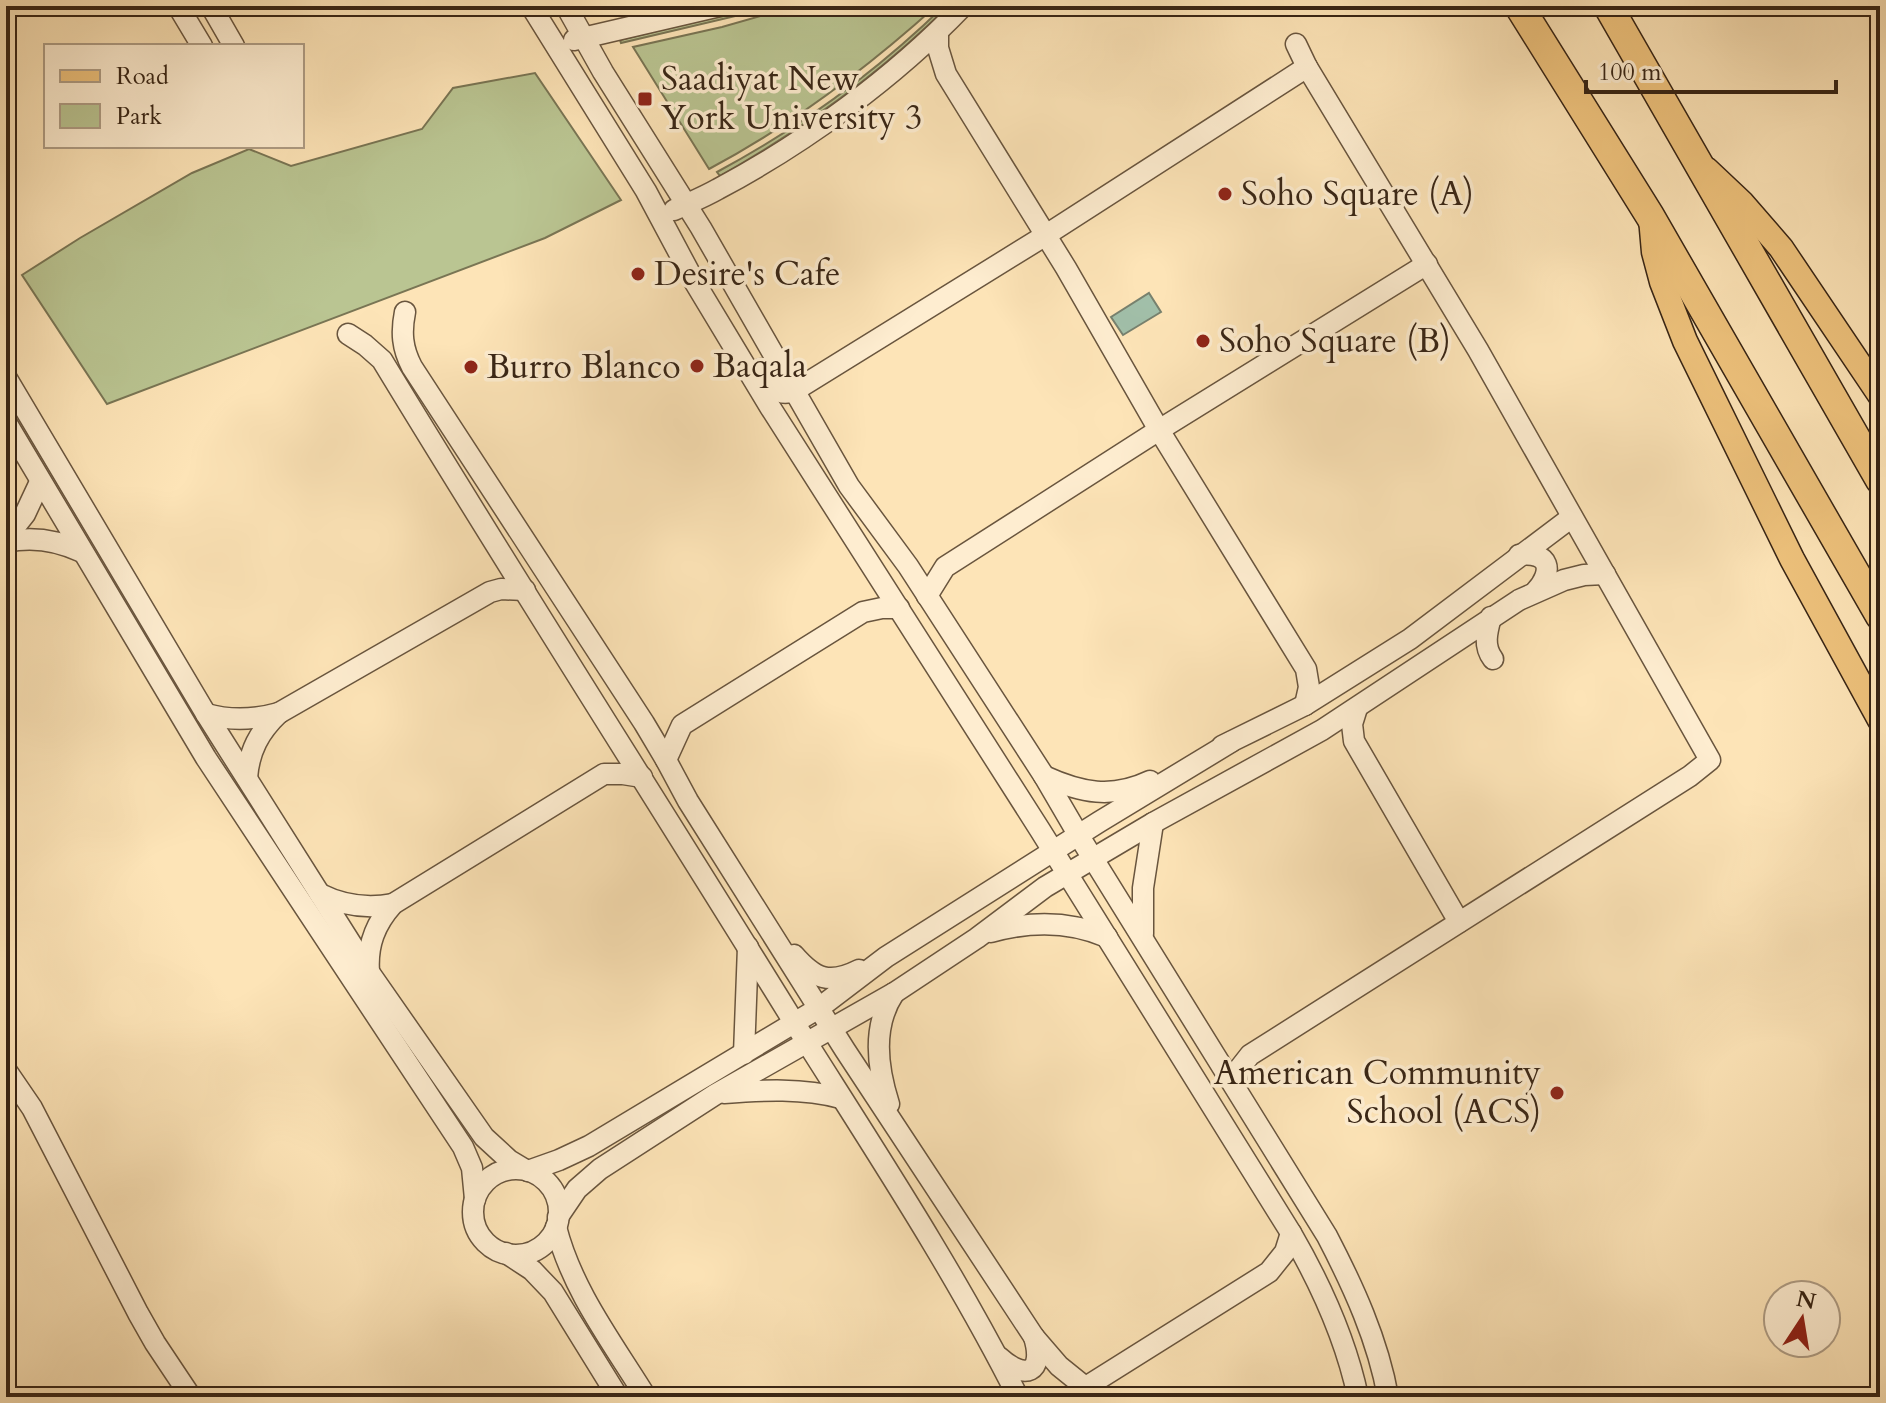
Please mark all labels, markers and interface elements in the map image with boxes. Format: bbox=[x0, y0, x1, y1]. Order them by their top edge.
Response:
legend bbox=[44, 44, 304, 148]
scale bar bbox=[1586, 44, 1836, 94]
place label: Saadiyat New York University 3 bbox=[661, 56, 922, 141]
text: 100 m bbox=[1598, 56, 1662, 89]
text: Road bbox=[116, 60, 169, 93]
marker: Saadiyat New York University 3 bbox=[636, 90, 654, 108]
text: Park bbox=[116, 100, 162, 133]
place label: Soho Square (A) bbox=[1241, 171, 1474, 217]
marker: Soho Square (A) bbox=[1216, 185, 1234, 203]
place label: Desire's Cafe bbox=[654, 251, 841, 297]
marker: Desire's Cafe bbox=[629, 265, 647, 283]
place label: Soho Square (B) bbox=[1219, 318, 1451, 364]
marker: Soho Square (B) bbox=[1194, 332, 1212, 350]
place label: Baqala bbox=[713, 343, 807, 389]
place label: Burro Blanco bbox=[487, 344, 681, 390]
marker: Baqala bbox=[688, 357, 706, 375]
marker: Burro Blanco bbox=[462, 358, 480, 376]
place label: American Community School (ACS) bbox=[1214, 1050, 1541, 1135]
marker: American Community School (ACS) bbox=[1548, 1084, 1566, 1102]
north arrow bbox=[1762, 1279, 1842, 1359]
text: N bbox=[1793, 1284, 1818, 1317]

